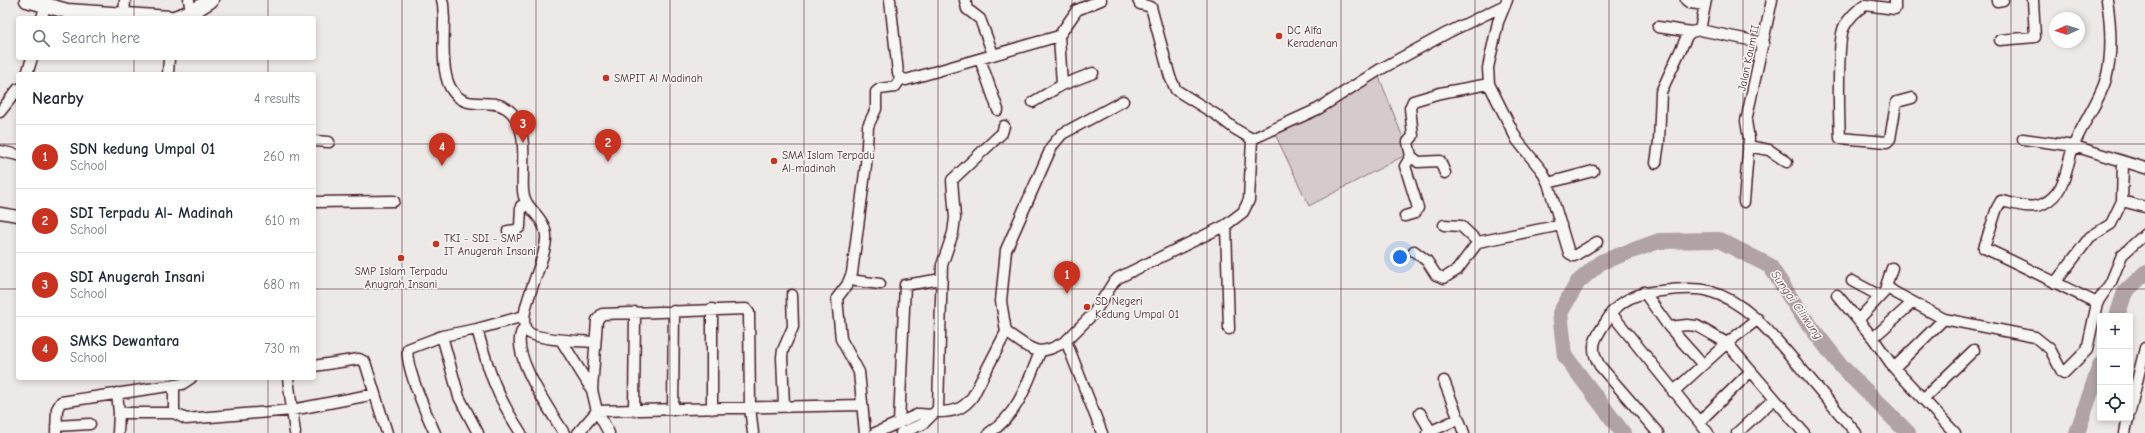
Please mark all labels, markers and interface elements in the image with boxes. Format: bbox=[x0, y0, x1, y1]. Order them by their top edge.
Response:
north arrow bbox=[2049, 12, 2085, 48]
search box bbox=[16, 16, 316, 60]
place label: DC Alfa Keradenan bbox=[1287, 24, 1338, 50]
street label: Jalan Kaum II bbox=[1735, 24, 1762, 92]
icon: search bbox=[30, 27, 52, 49]
text: Search here bbox=[62, 29, 140, 47]
marker: DC Alfa Keradenan bbox=[1274, 31, 1284, 41]
place label: SMPIT Al Madinah bbox=[614, 72, 703, 85]
marker: SMPIT Al Madinah bbox=[601, 73, 611, 83]
text: Nearby bbox=[32, 89, 83, 108]
text: 4 results bbox=[254, 91, 300, 106]
pin: 3 bbox=[510, 110, 536, 143]
pin: 2 bbox=[595, 129, 621, 162]
pin: 4 bbox=[429, 133, 455, 166]
text: SDN kedung Umpal 01 bbox=[70, 140, 215, 158]
text: 1 bbox=[42, 149, 48, 164]
text: 260 m bbox=[263, 149, 300, 164]
place label: SMA Islam Terpadu Al-madinah bbox=[782, 149, 875, 175]
marker: SMA Islam Terpadu Al-madinah bbox=[769, 156, 779, 166]
text: School bbox=[70, 158, 107, 173]
text: SDI Terpadu Al- Madinah bbox=[70, 204, 233, 222]
text: 2 bbox=[42, 213, 48, 228]
text: 610 m bbox=[265, 213, 300, 228]
text: School bbox=[70, 222, 107, 237]
place label: TKI - SDI - SMP IT Anugerah Insani bbox=[444, 232, 536, 258]
marker: TKI - SDI - SMP IT Anugerah Insani bbox=[431, 239, 441, 249]
your location bbox=[1390, 247, 1410, 267]
marker: SMP Islam Terpadu Anugrah Insani bbox=[396, 253, 406, 263]
pin: 1 bbox=[1054, 261, 1080, 294]
place label: SMP Islam Terpadu Anugrah Insani bbox=[355, 265, 447, 291]
text: SDI Anugerah Insani bbox=[70, 268, 205, 286]
water label: Sungai Ciliwung bbox=[1768, 268, 1826, 342]
text: 3 bbox=[42, 277, 48, 292]
text: 680 m bbox=[263, 277, 300, 292]
text: School bbox=[70, 286, 107, 301]
place label: SD Negeri Kedung Umpal 01 bbox=[1095, 295, 1179, 321]
marker: SD Negeri Kedung Umpal 01 bbox=[1082, 302, 1092, 312]
map controls bbox=[2097, 313, 2133, 421]
button: + bbox=[2097, 313, 2133, 349]
text: SMKS Dewantara bbox=[70, 332, 179, 350]
text: 4 bbox=[42, 341, 48, 356]
text: 730 m bbox=[264, 341, 300, 356]
button: − bbox=[2097, 349, 2133, 385]
text: School bbox=[70, 350, 107, 365]
button: locate bbox=[2097, 385, 2133, 421]

